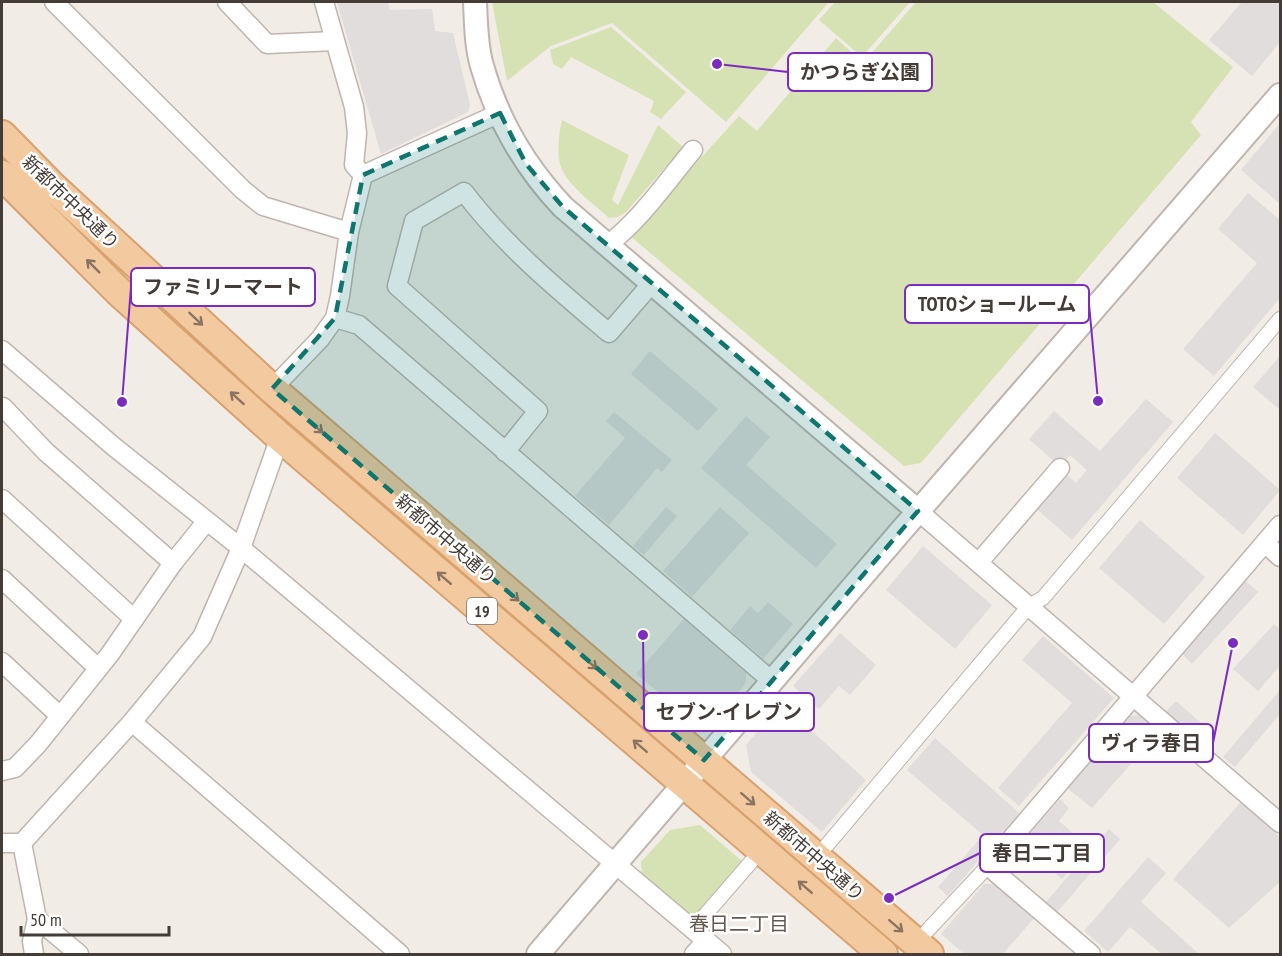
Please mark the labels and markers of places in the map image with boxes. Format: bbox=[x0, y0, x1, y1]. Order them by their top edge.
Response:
callout: かつらぎ公園 bbox=[788, 53, 932, 91]
callout: ファミリーマート bbox=[131, 268, 315, 306]
callout: TOTOショールーム bbox=[905, 285, 1089, 323]
callout: セブン-イレブン bbox=[644, 693, 814, 731]
callout: ヴィラ春日 bbox=[1089, 724, 1213, 762]
callout: 春日二丁目 bbox=[980, 834, 1104, 872]

